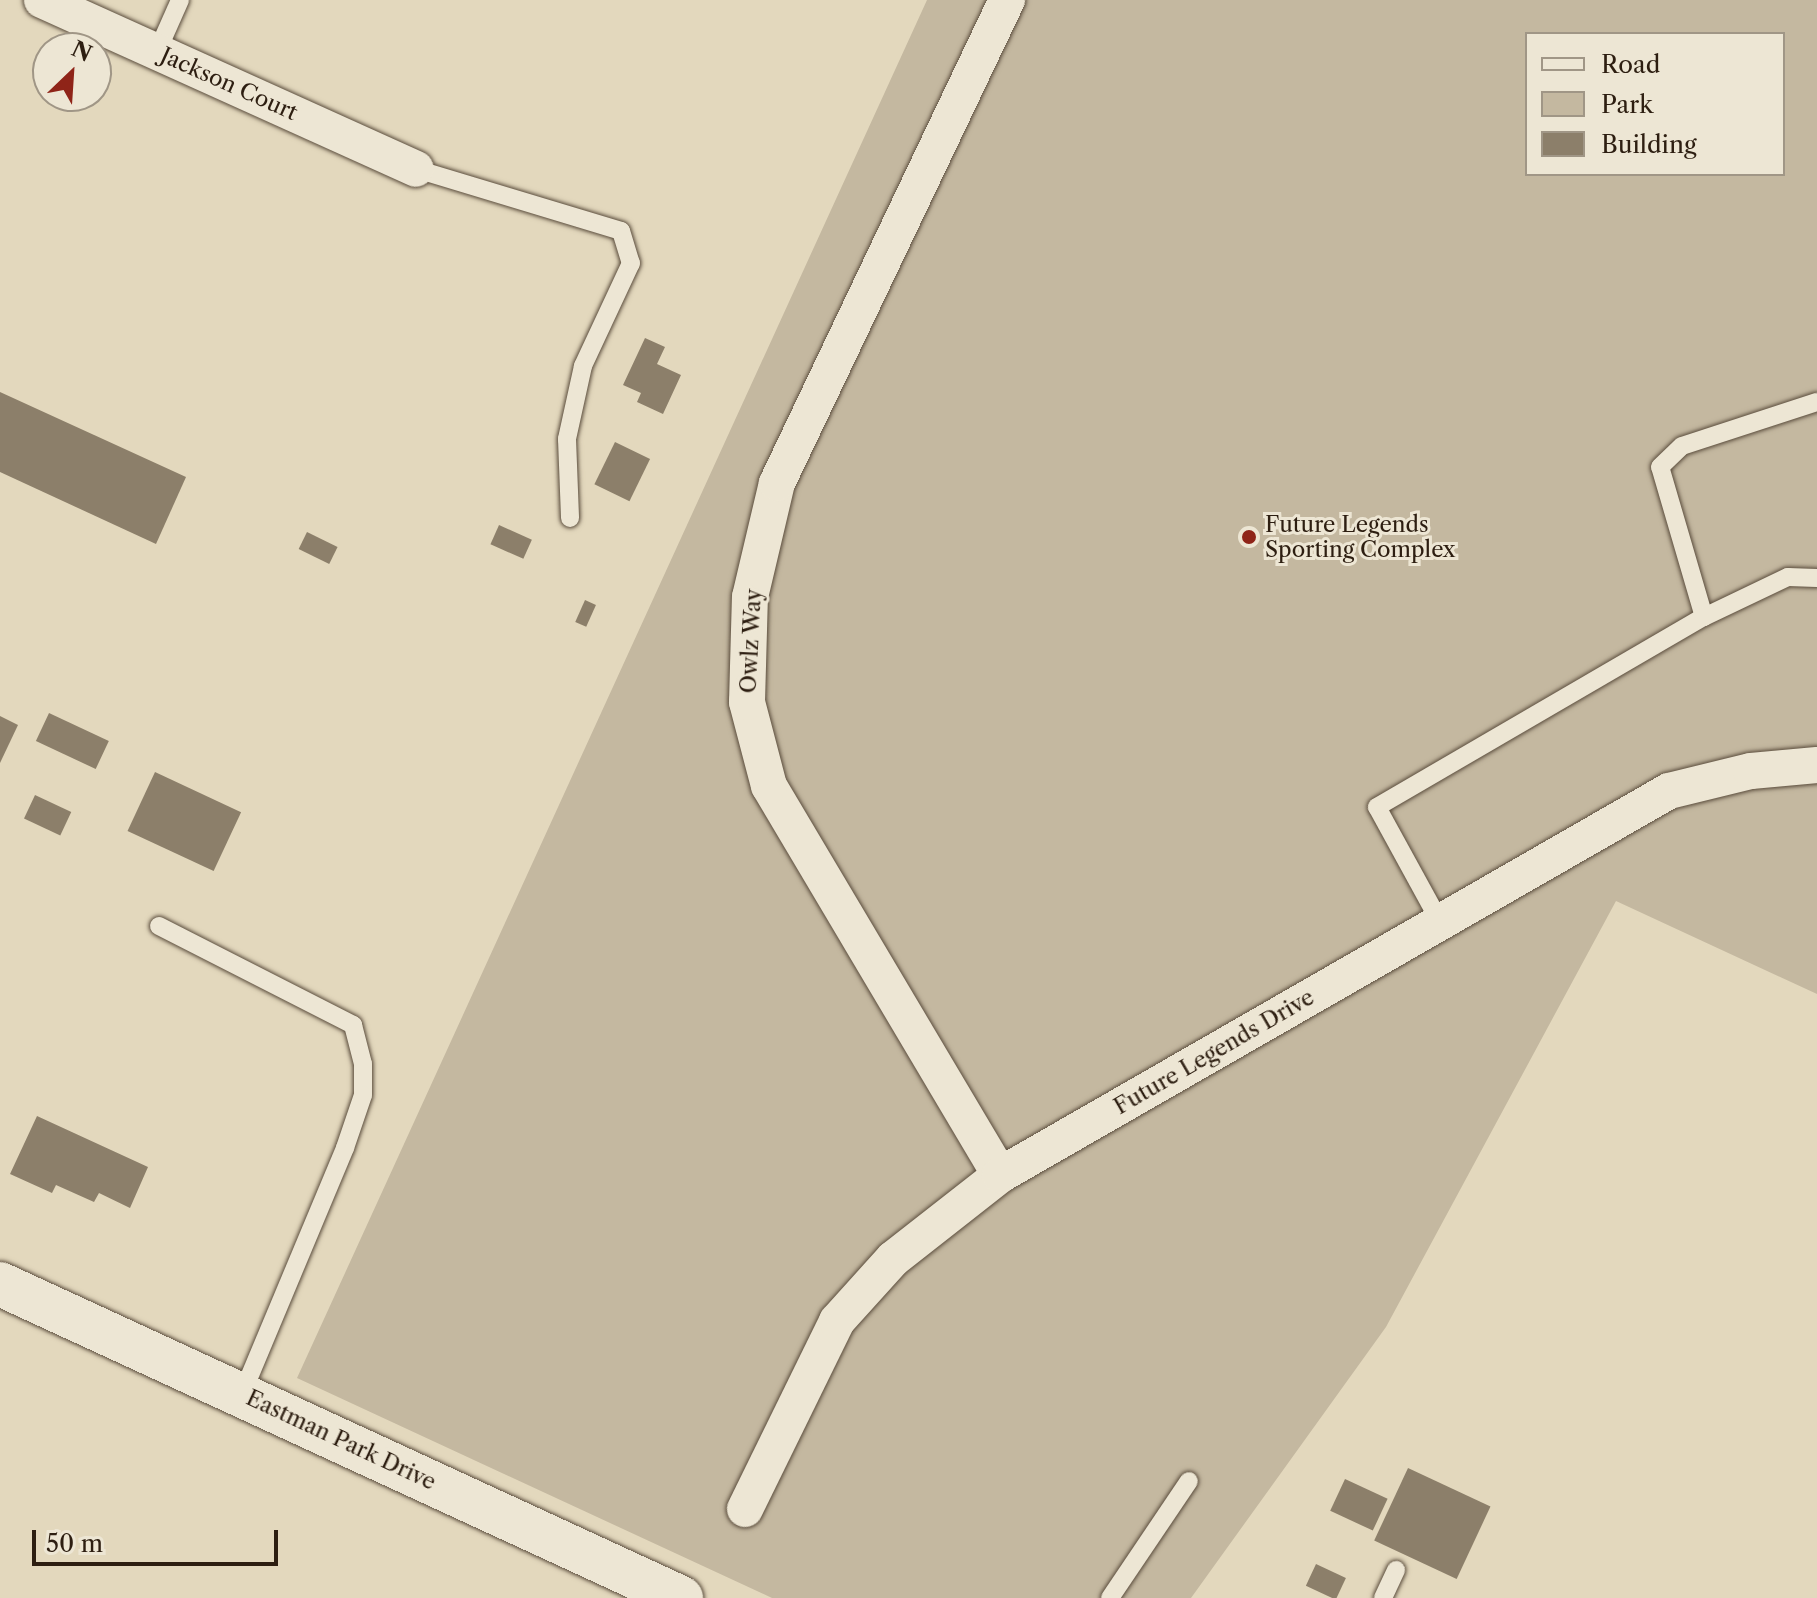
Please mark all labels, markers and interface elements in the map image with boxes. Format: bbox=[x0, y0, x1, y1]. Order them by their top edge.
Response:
north arrow bbox=[32, 32, 112, 112]
legend bbox=[1525, 32, 1785, 176]
text: N bbox=[67, 35, 96, 68]
street label: Jackson Court bbox=[156, 42, 302, 126]
text: Road bbox=[1601, 50, 1660, 79]
text: Park bbox=[1601, 90, 1653, 119]
text: Building bbox=[1601, 130, 1697, 159]
place label: Future Legends Sporting Complex bbox=[1265, 511, 1455, 562]
marker: Future Legends Sporting Complex bbox=[1240, 528, 1258, 546]
street label: Owlz Way bbox=[735, 588, 767, 694]
street label: Future Legends Drive bbox=[1109, 984, 1319, 1120]
street label: Eastman Park Drive bbox=[242, 1384, 440, 1496]
scale bar bbox=[36, 1514, 282, 1564]
text: 50 m bbox=[46, 1529, 103, 1558]

